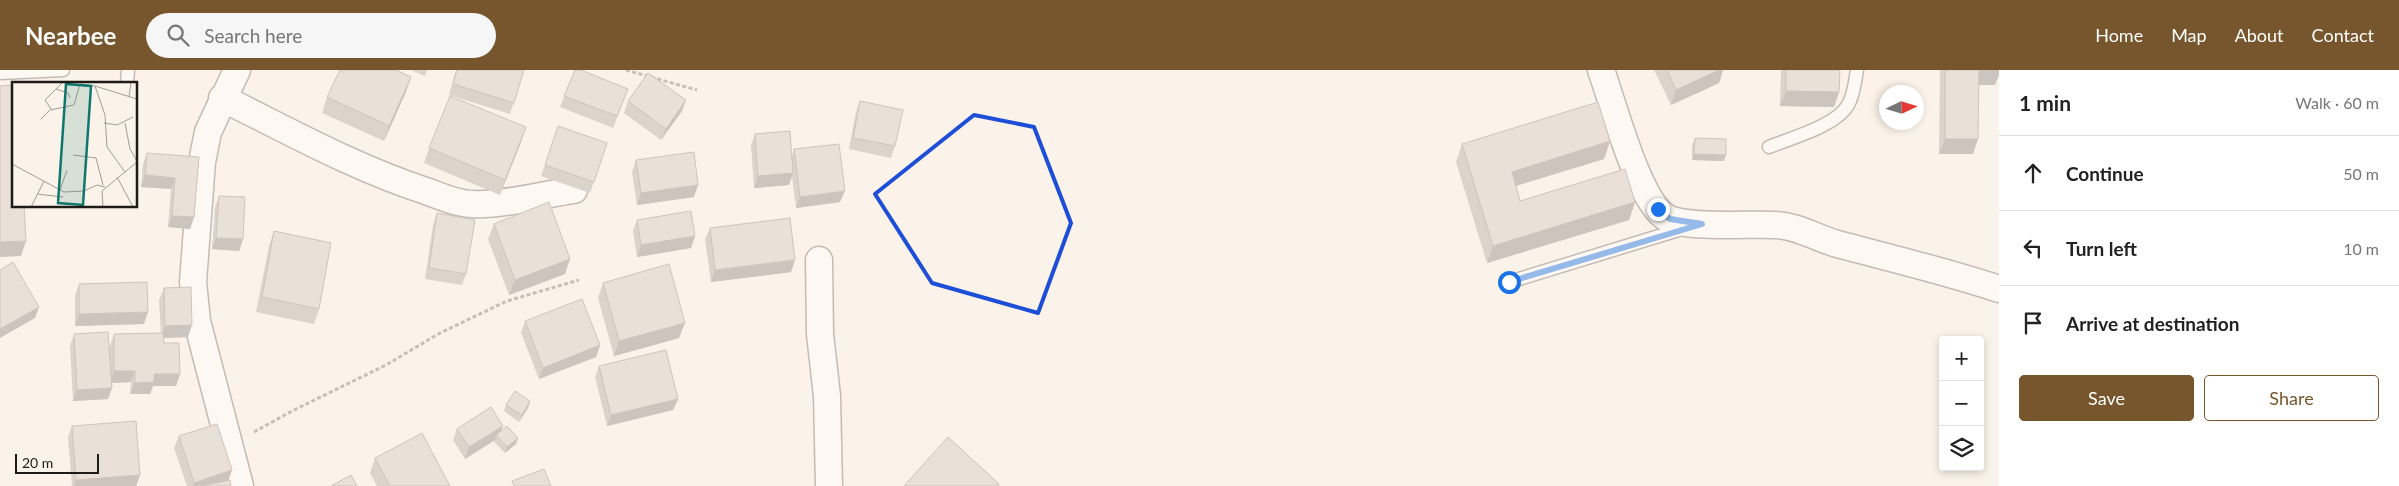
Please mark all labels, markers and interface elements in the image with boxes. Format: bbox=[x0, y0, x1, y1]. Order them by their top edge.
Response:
search box bbox=[146, 13, 496, 58]
text: Nearbee bbox=[25, 21, 116, 50]
icon: search bbox=[164, 21, 192, 49]
text: Search here bbox=[204, 24, 302, 47]
text: Home bbox=[2095, 24, 2143, 46]
text: Map bbox=[2171, 24, 2207, 46]
text: About bbox=[2235, 24, 2284, 46]
text: Contact bbox=[2312, 24, 2374, 46]
inset map bbox=[12, 82, 138, 208]
north arrow bbox=[1879, 85, 1924, 130]
text: 1 min bbox=[2019, 90, 2071, 115]
text: Walk · 60 m bbox=[2295, 93, 2379, 112]
icon: ahead bbox=[2019, 159, 2047, 187]
text: Continue bbox=[2066, 162, 2144, 185]
text: 50 m bbox=[2343, 164, 2379, 183]
route end bbox=[1647, 198, 1670, 221]
icon: left bbox=[2019, 234, 2047, 262]
text: Turn left bbox=[2066, 237, 2137, 260]
text: 10 m bbox=[2343, 239, 2379, 258]
route start bbox=[1498, 271, 1521, 294]
icon: arrive bbox=[2019, 309, 2047, 337]
text: Arrive at destination bbox=[2066, 312, 2239, 335]
map controls bbox=[1939, 336, 1984, 471]
button: + bbox=[1939, 336, 1984, 381]
button: Save bbox=[2019, 375, 2194, 421]
button: Share bbox=[2204, 375, 2379, 421]
button: − bbox=[1939, 381, 1984, 426]
button: layers bbox=[1939, 426, 1984, 471]
scale bar bbox=[15, 451, 99, 474]
text: 20 m bbox=[22, 454, 53, 471]

